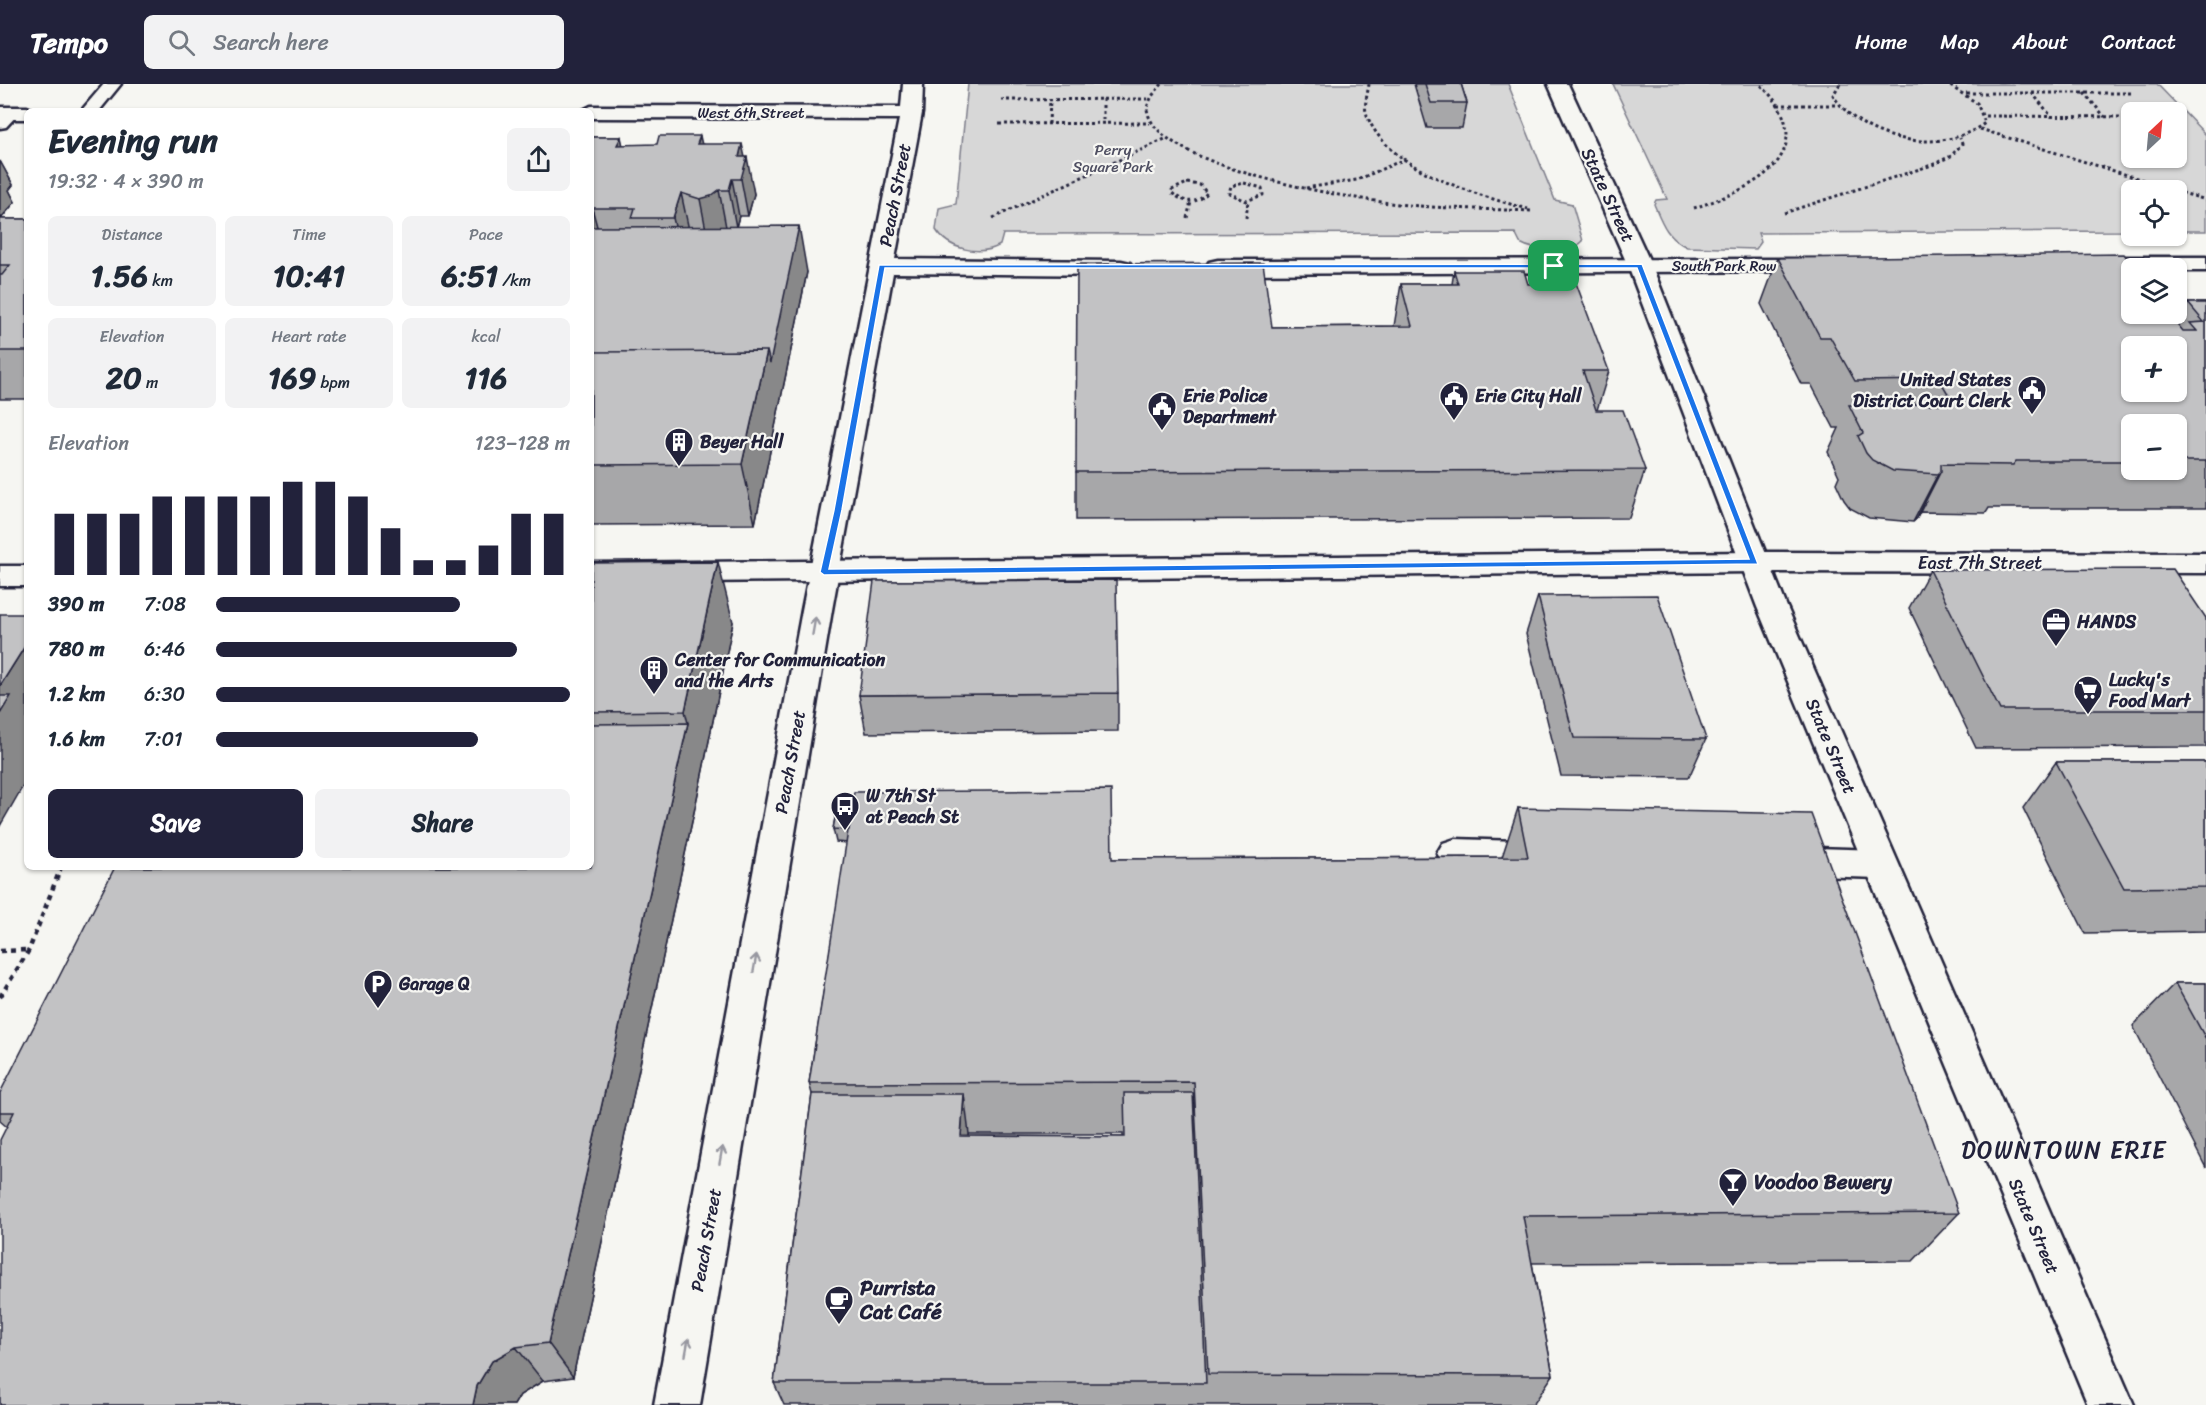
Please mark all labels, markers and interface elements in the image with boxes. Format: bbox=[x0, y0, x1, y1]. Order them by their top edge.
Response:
search box bbox=[144, 15, 564, 69]
text: Tempo bbox=[30, 18, 108, 67]
text: Search here bbox=[213, 23, 329, 62]
text: Home bbox=[1855, 23, 1907, 61]
text: Map bbox=[1940, 23, 1979, 61]
text: About bbox=[2012, 23, 2069, 61]
text: Contact bbox=[2102, 23, 2176, 61]
icon: search bbox=[165, 26, 198, 59]
street label: West 6th Street bbox=[697, 100, 805, 126]
north arrow bbox=[2121, 102, 2187, 168]
map controls bbox=[2121, 102, 2187, 480]
text: Evening run bbox=[48, 112, 218, 170]
button: share bbox=[507, 128, 570, 191]
park label: Perry Square Park bbox=[1073, 137, 1154, 180]
street label: Peach Street bbox=[869, 140, 921, 249]
street label: State Street bbox=[1572, 142, 1644, 248]
text: 19:32 · 4 × 390 m bbox=[48, 164, 204, 199]
button: locate bbox=[2121, 180, 2187, 246]
text: Distance bbox=[102, 220, 162, 249]
text: Time bbox=[292, 220, 326, 249]
text: Pace bbox=[469, 220, 503, 249]
pin bbox=[1528, 240, 1579, 291]
text: 1.56 bbox=[91, 249, 148, 303]
text: 10:41 bbox=[273, 249, 345, 303]
text: 6:51 bbox=[441, 249, 498, 303]
icon: arrive bbox=[1537, 249, 1570, 282]
street label: South Park Row bbox=[1672, 253, 1777, 279]
button: layers bbox=[2121, 258, 2187, 324]
text: km bbox=[148, 266, 173, 295]
text: /km bbox=[498, 266, 531, 295]
text: Elevation bbox=[100, 322, 164, 351]
text: Heart rate bbox=[271, 322, 347, 351]
text: kcal bbox=[471, 322, 501, 351]
button: + bbox=[2121, 336, 2187, 402]
text: 20 bbox=[106, 351, 142, 405]
text: 169 bbox=[268, 351, 316, 405]
text: 116 bbox=[465, 351, 507, 405]
place label: United States District Court Clerk bbox=[1853, 364, 2012, 417]
text: m bbox=[142, 368, 158, 397]
text: bpm bbox=[316, 368, 350, 397]
public building icon: United States District Court Clerk bbox=[2016, 374, 2048, 416]
place label: Erie Police Department bbox=[1183, 380, 1277, 433]
public building icon: Erie City Hall bbox=[1438, 380, 1470, 422]
place label: Erie City Hall bbox=[1475, 380, 1582, 412]
public building icon: Erie Police Department bbox=[1146, 390, 1178, 432]
button: − bbox=[2121, 414, 2187, 480]
text: Elevation bbox=[48, 426, 129, 461]
text: 123–128 m bbox=[475, 426, 570, 461]
building icon: Beyer Hall bbox=[663, 426, 695, 468]
place label: Beyer Hall bbox=[700, 426, 784, 458]
street label: East 7th Street bbox=[1918, 547, 2042, 579]
text: 390 m bbox=[48, 587, 104, 622]
text: 7:08 bbox=[144, 587, 186, 622]
office icon: HANDS bbox=[2040, 606, 2072, 648]
place label: HANDS bbox=[2076, 606, 2137, 638]
one-way arrow bbox=[809, 617, 820, 637]
text: 780 m bbox=[48, 632, 105, 667]
text: 6:46 bbox=[144, 632, 185, 667]
place label: Center for Communication and the Arts bbox=[674, 644, 885, 697]
building icon: Center for Communication and the Arts bbox=[638, 654, 670, 696]
place label: Lucky's Food Mart bbox=[2108, 664, 2192, 717]
supermarket icon: Lucky's Food Mart bbox=[2072, 674, 2104, 716]
text: 1.2 km bbox=[48, 677, 105, 712]
text: 6:30 bbox=[144, 677, 185, 712]
street label: State Street bbox=[1796, 693, 1866, 799]
street label: Peach Street bbox=[765, 708, 815, 816]
text: 1.6 km bbox=[48, 722, 105, 757]
text: 7:01 bbox=[144, 722, 183, 757]
place label: W 7th St at Peach St bbox=[865, 780, 959, 833]
button: Save bbox=[48, 789, 303, 858]
button: Share bbox=[315, 789, 570, 858]
bus stop icon: W 7th St at Peach St bbox=[829, 790, 861, 832]
one-way arrow bbox=[750, 954, 761, 974]
parking icon: Garage Q bbox=[362, 968, 394, 1010]
place label: Garage Q bbox=[398, 968, 470, 1000]
district label: DOWNTOWN ERIE bbox=[1961, 1129, 2167, 1171]
one-way arrow bbox=[716, 1146, 727, 1166]
place label: Voodoo Bewery bbox=[1754, 1163, 1893, 1201]
bar icon: Voodoo Bewery bbox=[1717, 1166, 1749, 1208]
street label: State Street bbox=[1999, 1173, 2069, 1279]
street label: Peach Street bbox=[681, 1186, 731, 1294]
place label: Purrista Cat Café bbox=[859, 1269, 942, 1331]
cafe icon: Purrista Cat Café bbox=[823, 1284, 855, 1326]
one-way arrow bbox=[682, 1338, 693, 1358]

